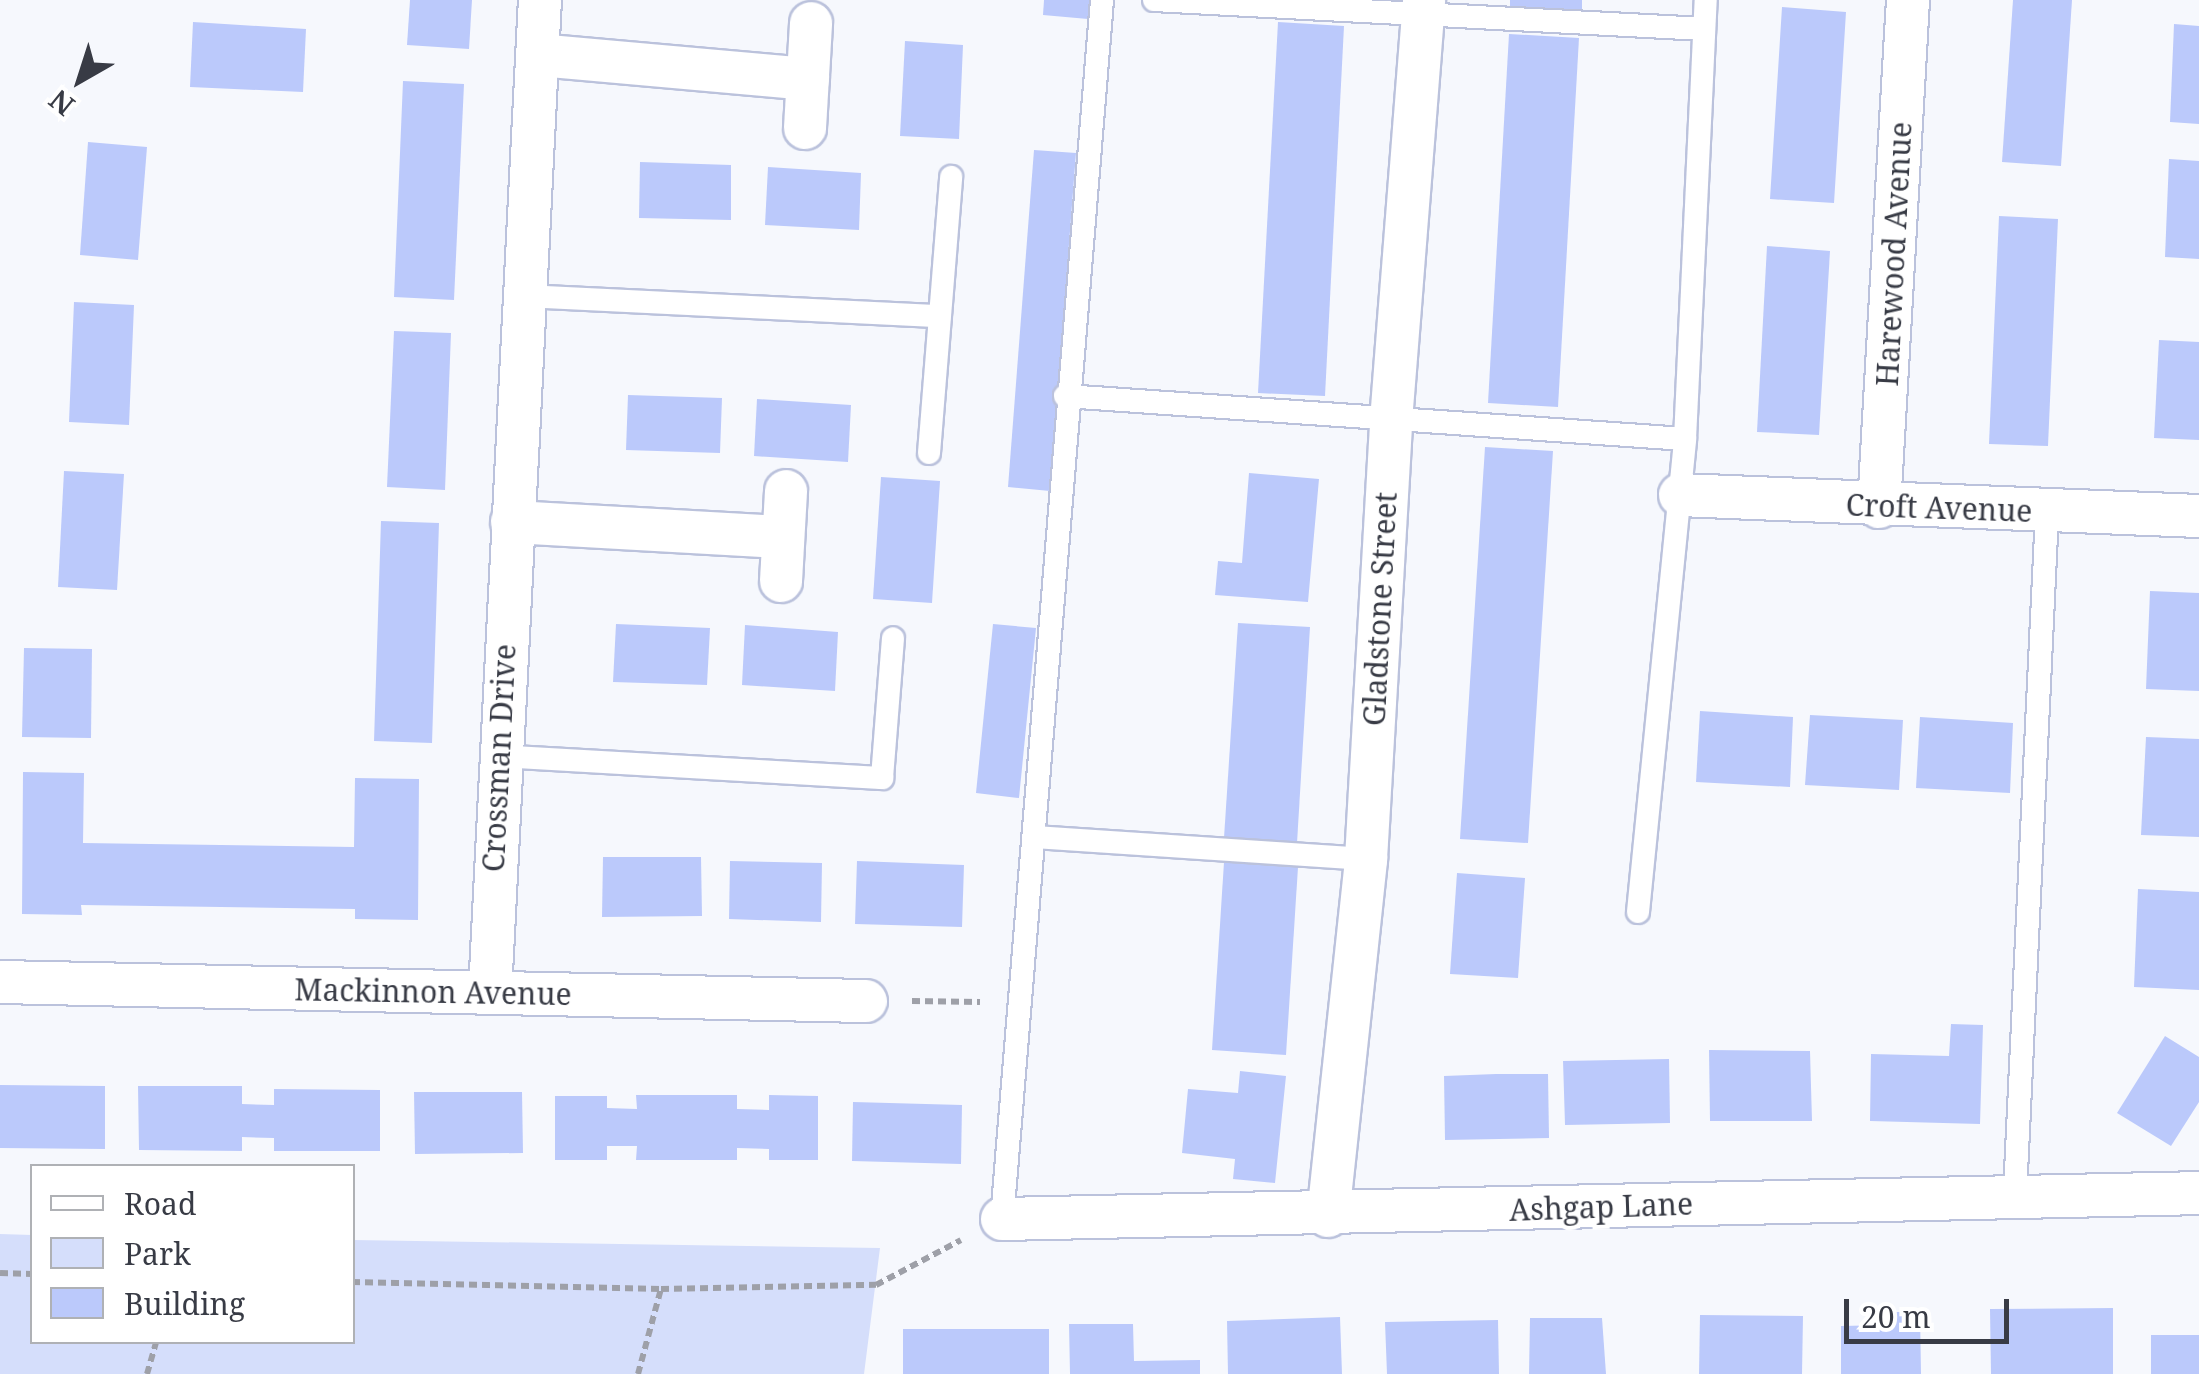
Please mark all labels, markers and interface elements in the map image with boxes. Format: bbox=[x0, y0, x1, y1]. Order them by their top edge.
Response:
north arrow bbox=[30, 30, 130, 130]
text: N bbox=[41, 82, 82, 125]
street label: Harewood Avenue bbox=[1869, 121, 1919, 387]
street label: Croft Avenue bbox=[1845, 487, 2033, 529]
street label: Gladstone Street bbox=[1356, 491, 1404, 727]
street label: Crossman Drive bbox=[475, 643, 523, 873]
street label: Mackinnon Avenue bbox=[294, 972, 572, 1012]
legend bbox=[30, 1164, 355, 1344]
text: Road bbox=[124, 1183, 196, 1224]
street label: Ashgap Lane bbox=[1508, 1186, 1694, 1228]
text: Park bbox=[124, 1233, 191, 1274]
scale bar bbox=[1849, 1279, 2014, 1341]
text: Building bbox=[124, 1283, 245, 1324]
text: 20 m bbox=[1861, 1296, 1931, 1337]

